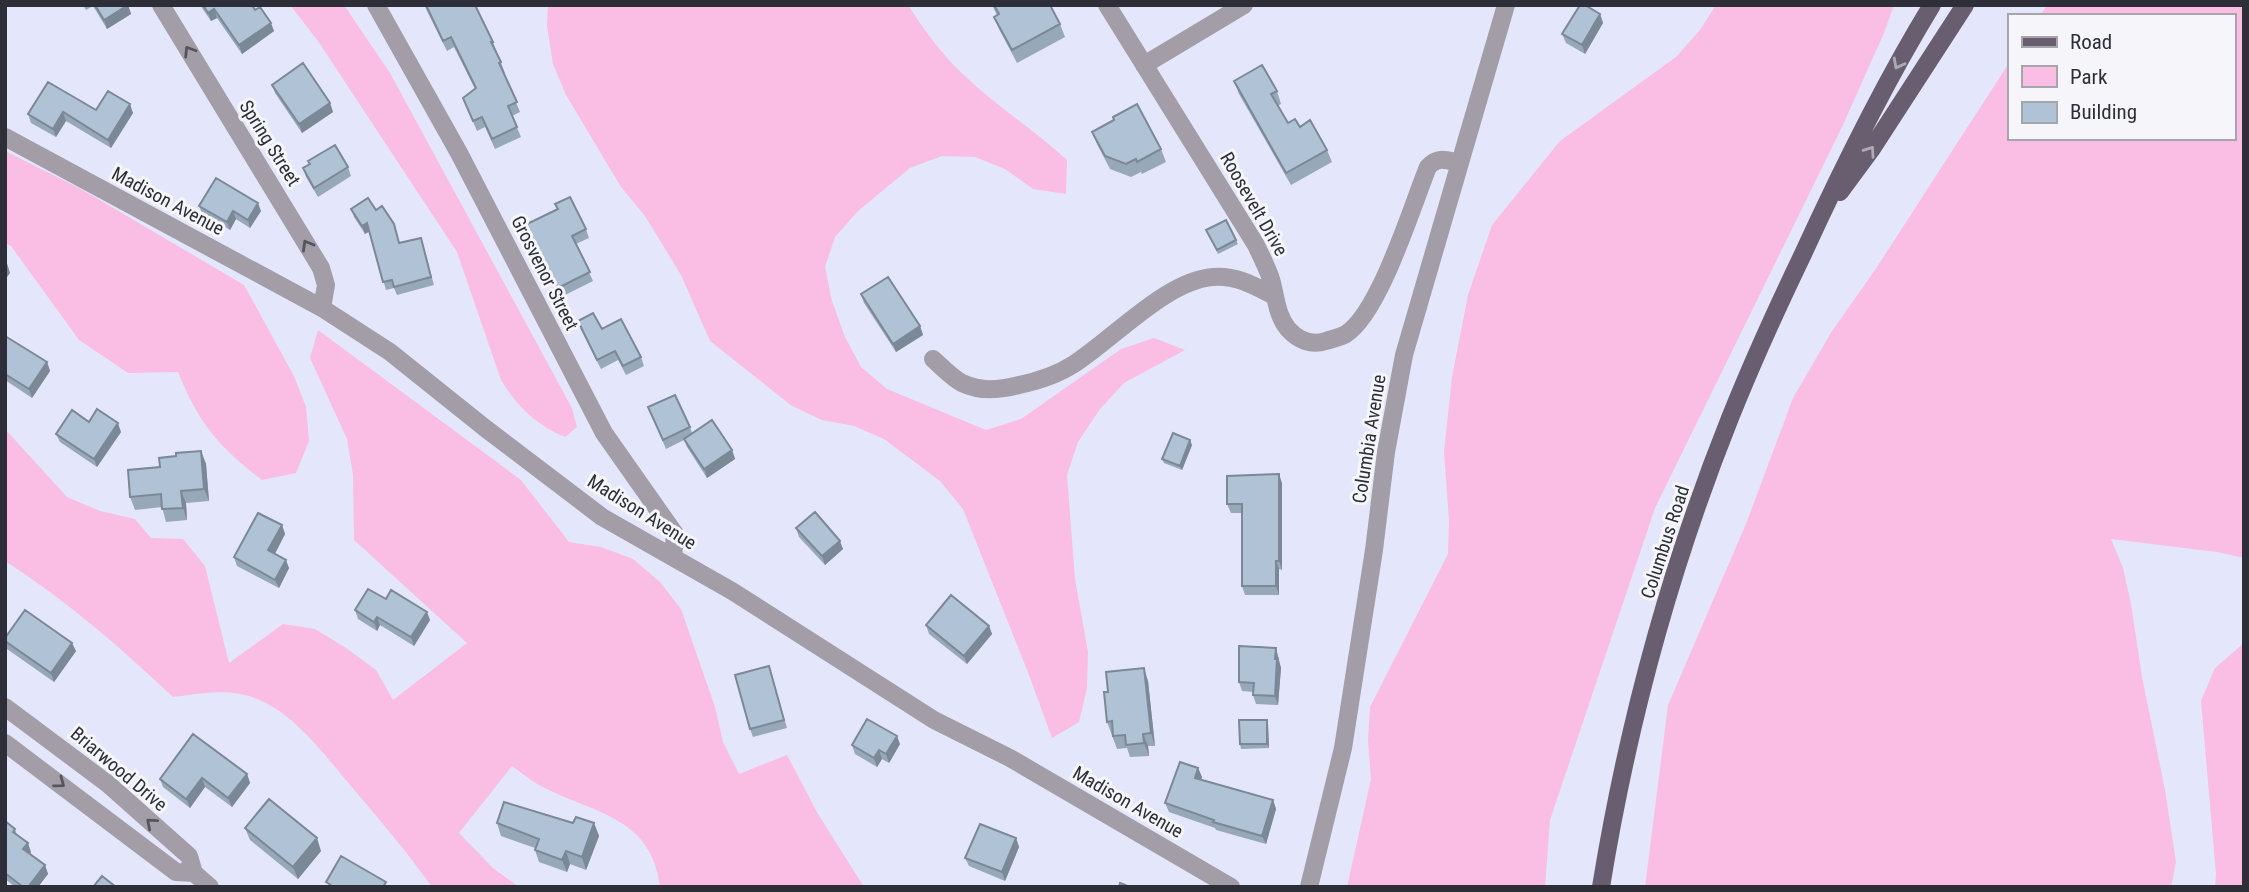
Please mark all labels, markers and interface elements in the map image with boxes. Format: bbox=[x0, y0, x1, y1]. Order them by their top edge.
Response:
legend bbox=[2008, 14, 2235, 140]
text: Road bbox=[2070, 30, 2112, 54]
one-way arrow bbox=[184, 46, 197, 59]
one-way arrow bbox=[1892, 57, 1906, 69]
text: Park bbox=[2070, 65, 2108, 89]
street label: Spring Street bbox=[235, 96, 305, 190]
text: Building bbox=[2070, 100, 2137, 124]
one-way arrow bbox=[1862, 146, 1874, 159]
street label: Roosevelt Drive bbox=[1215, 148, 1293, 260]
street label: Madison Avenue bbox=[108, 162, 228, 240]
street label: Grosvenor Street bbox=[506, 212, 584, 334]
one-way arrow bbox=[303, 240, 316, 253]
street label: Columbia Avenue bbox=[1347, 373, 1391, 505]
street label: Madison Avenue bbox=[583, 469, 701, 555]
street label: Columbus Road bbox=[1636, 482, 1694, 602]
street label: Briarwood Drive bbox=[66, 722, 172, 816]
street label: Madison Avenue bbox=[1069, 761, 1187, 843]
one-way arrow bbox=[52, 775, 65, 788]
one-way arrow bbox=[146, 819, 159, 831]

